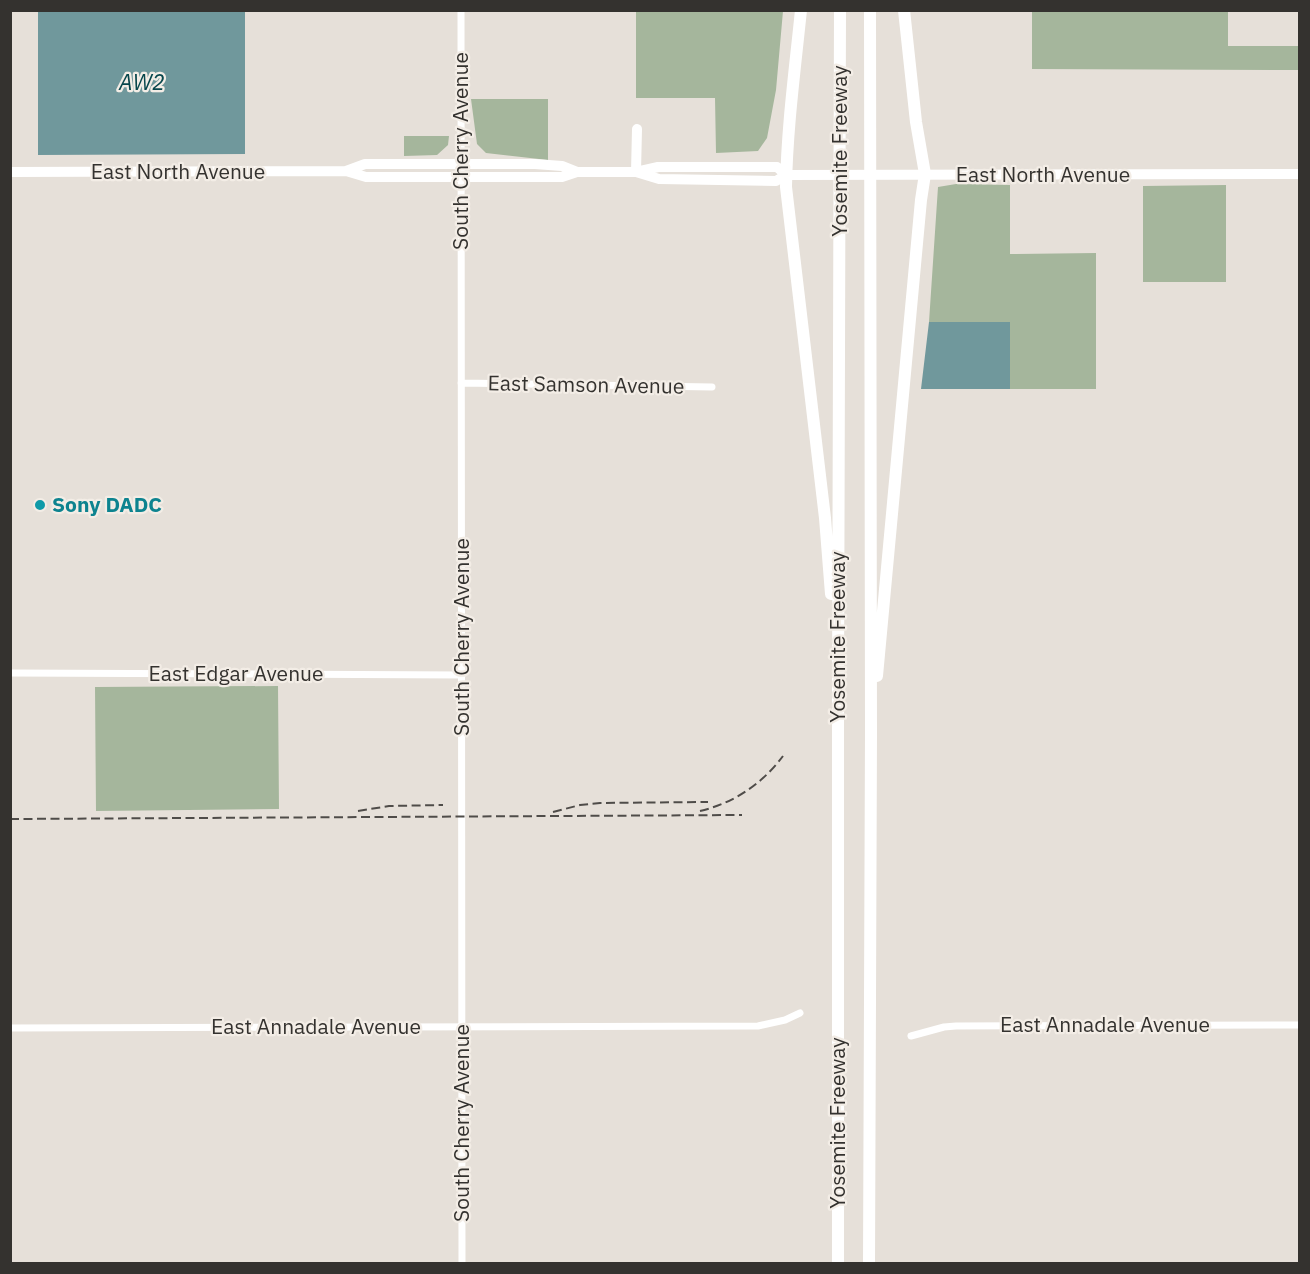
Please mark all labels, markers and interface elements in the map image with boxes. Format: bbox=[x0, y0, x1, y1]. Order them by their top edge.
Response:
street label: South Cherry Avenue bbox=[446, 52, 474, 250]
street label: Yosemite Freeway bbox=[825, 65, 853, 237]
water label: AW2 bbox=[118, 67, 165, 96]
street label: East North Avenue bbox=[91, 157, 265, 185]
street label: East North Avenue bbox=[956, 160, 1130, 188]
street label: East Samson Avenue bbox=[487, 368, 685, 400]
place label: Sony DADC bbox=[52, 490, 162, 518]
marker: Sony DADC bbox=[33, 498, 47, 512]
street label: South Cherry Avenue bbox=[447, 538, 475, 736]
street label: Yosemite Freeway bbox=[823, 551, 851, 723]
street label: East Edgar Avenue bbox=[148, 659, 324, 687]
street label: East Annadale Avenue bbox=[1000, 1010, 1210, 1038]
street label: East Annadale Avenue bbox=[211, 1012, 421, 1040]
street label: South Cherry Avenue bbox=[447, 1024, 475, 1222]
street label: Yosemite Freeway bbox=[823, 1037, 851, 1209]

